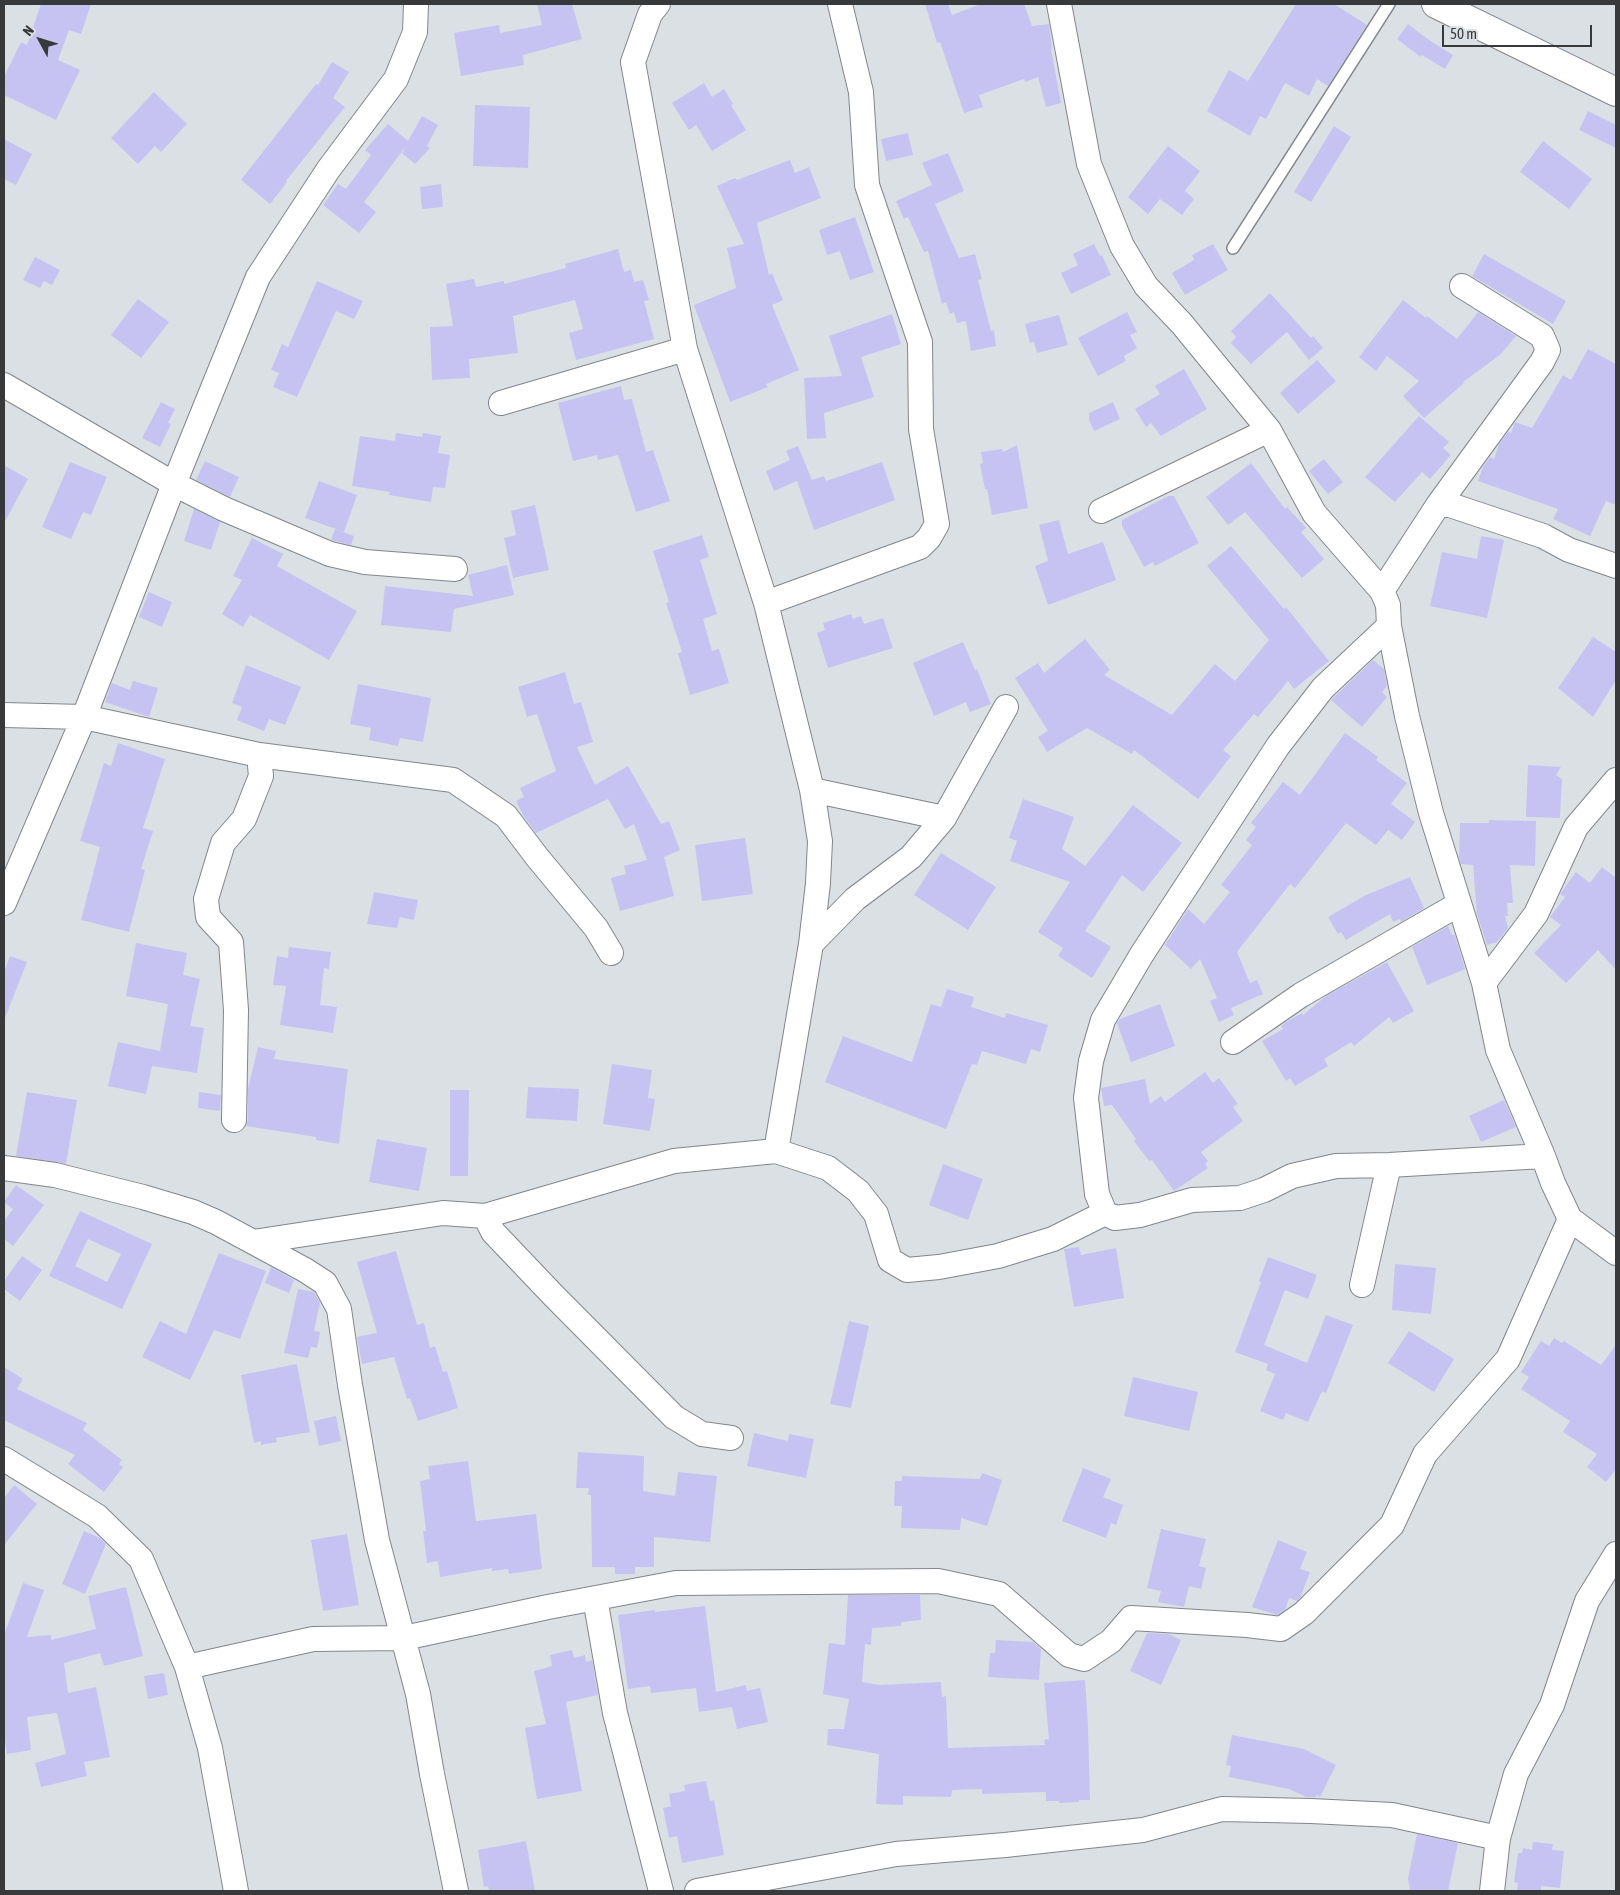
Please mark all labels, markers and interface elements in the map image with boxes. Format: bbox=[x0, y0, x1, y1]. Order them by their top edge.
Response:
north arrow bbox=[15, 15, 65, 65]
scale bar bbox=[1445, 15, 1595, 47]
text: N bbox=[20, 22, 37, 39]
text: 50 m bbox=[1450, 25, 1477, 42]

